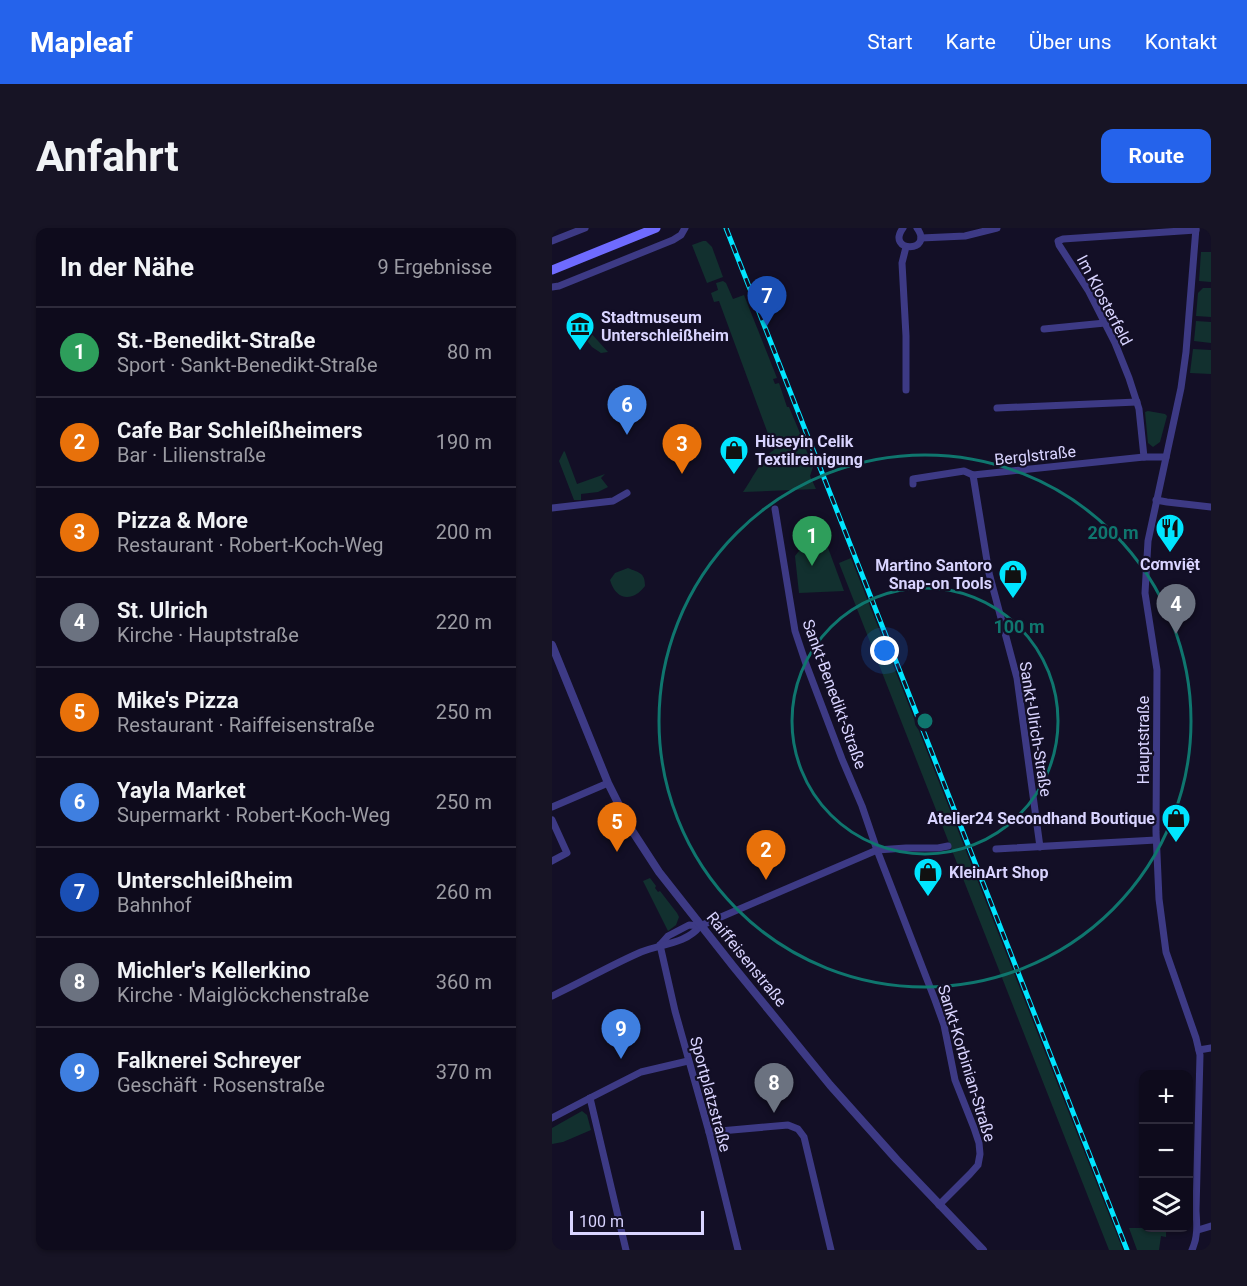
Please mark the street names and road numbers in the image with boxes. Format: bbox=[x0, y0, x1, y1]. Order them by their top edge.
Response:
street label: Im Klosterfeld bbox=[1073, 252, 1136, 349]
street label: Berglstraße bbox=[993, 442, 1077, 469]
street label: Sankt-Benedikt-Straße bbox=[799, 617, 870, 772]
street label: Sankt-Ulrich-Straße bbox=[1015, 660, 1056, 798]
street label: Hauptstraße bbox=[1134, 696, 1153, 784]
street label: Raiffeisenstraße bbox=[703, 908, 791, 1011]
street label: Sankt-Korbinian-Straße bbox=[934, 982, 999, 1144]
street label: Sportplatzstraße bbox=[686, 1034, 735, 1154]

